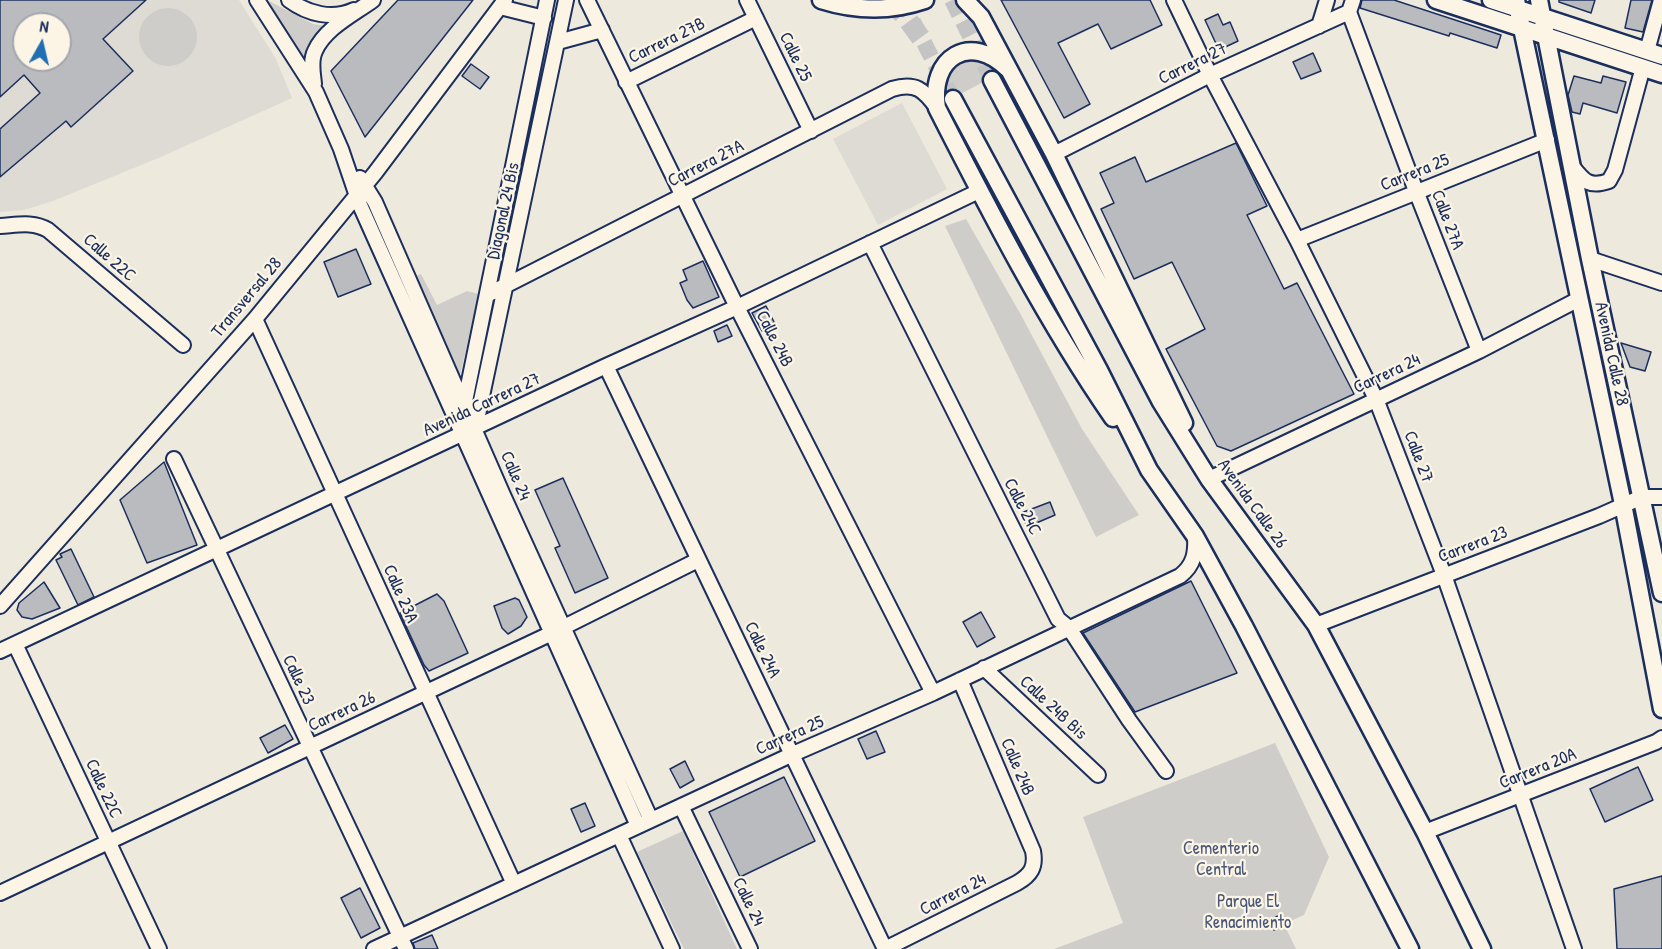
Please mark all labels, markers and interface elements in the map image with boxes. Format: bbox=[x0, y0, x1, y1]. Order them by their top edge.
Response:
north arrow bbox=[12, 12, 72, 72]
street label: Carrera 27B bbox=[625, 13, 709, 69]
text: N bbox=[38, 15, 50, 38]
street label: Calle 25 bbox=[774, 29, 816, 85]
street label: Carrera 27 bbox=[1155, 38, 1231, 90]
street label: Carrera 27A bbox=[664, 136, 748, 192]
street label: Carrera 25 bbox=[1378, 149, 1452, 197]
street label: Diagonal 24 Bis bbox=[483, 161, 525, 261]
street label: Calle 27A bbox=[1426, 187, 1468, 253]
street label: Calle 22C bbox=[78, 229, 140, 287]
street label: Transversal 28 bbox=[207, 254, 287, 342]
street label: Avenida Calle 28 bbox=[1589, 300, 1633, 408]
street label: Calle 24B bbox=[751, 307, 797, 371]
street label: Carrera 24 bbox=[1350, 349, 1424, 399]
street label: Avenida Carrera 27 bbox=[420, 368, 544, 442]
street label: Calle 27 bbox=[1398, 428, 1438, 486]
street label: Calle 24 bbox=[495, 448, 535, 504]
street label: Avenida Calle 26 bbox=[1212, 455, 1292, 553]
street label: Calle 24C bbox=[999, 475, 1045, 539]
street label: Carrera 23 bbox=[1435, 522, 1511, 568]
street label: Calle 23A bbox=[378, 562, 422, 626]
street label: Calle 24A bbox=[739, 618, 785, 682]
street label: Calle 23 bbox=[277, 652, 319, 708]
street label: Calle 24B Bis bbox=[1015, 671, 1091, 745]
street label: Carrera 26 bbox=[305, 687, 379, 737]
street label: Carrera 25 bbox=[753, 711, 827, 761]
street label: Calle 24B bbox=[995, 735, 1039, 799]
street label: Carrera 20A bbox=[1496, 744, 1580, 794]
street label: Calle 22C bbox=[80, 756, 126, 822]
park label: Cementerio Central bbox=[1183, 838, 1259, 880]
street label: Carrera 24 bbox=[916, 869, 990, 921]
street label: Calle 24 bbox=[727, 874, 769, 930]
park label: Parque El Renacimiento bbox=[1205, 891, 1291, 934]

